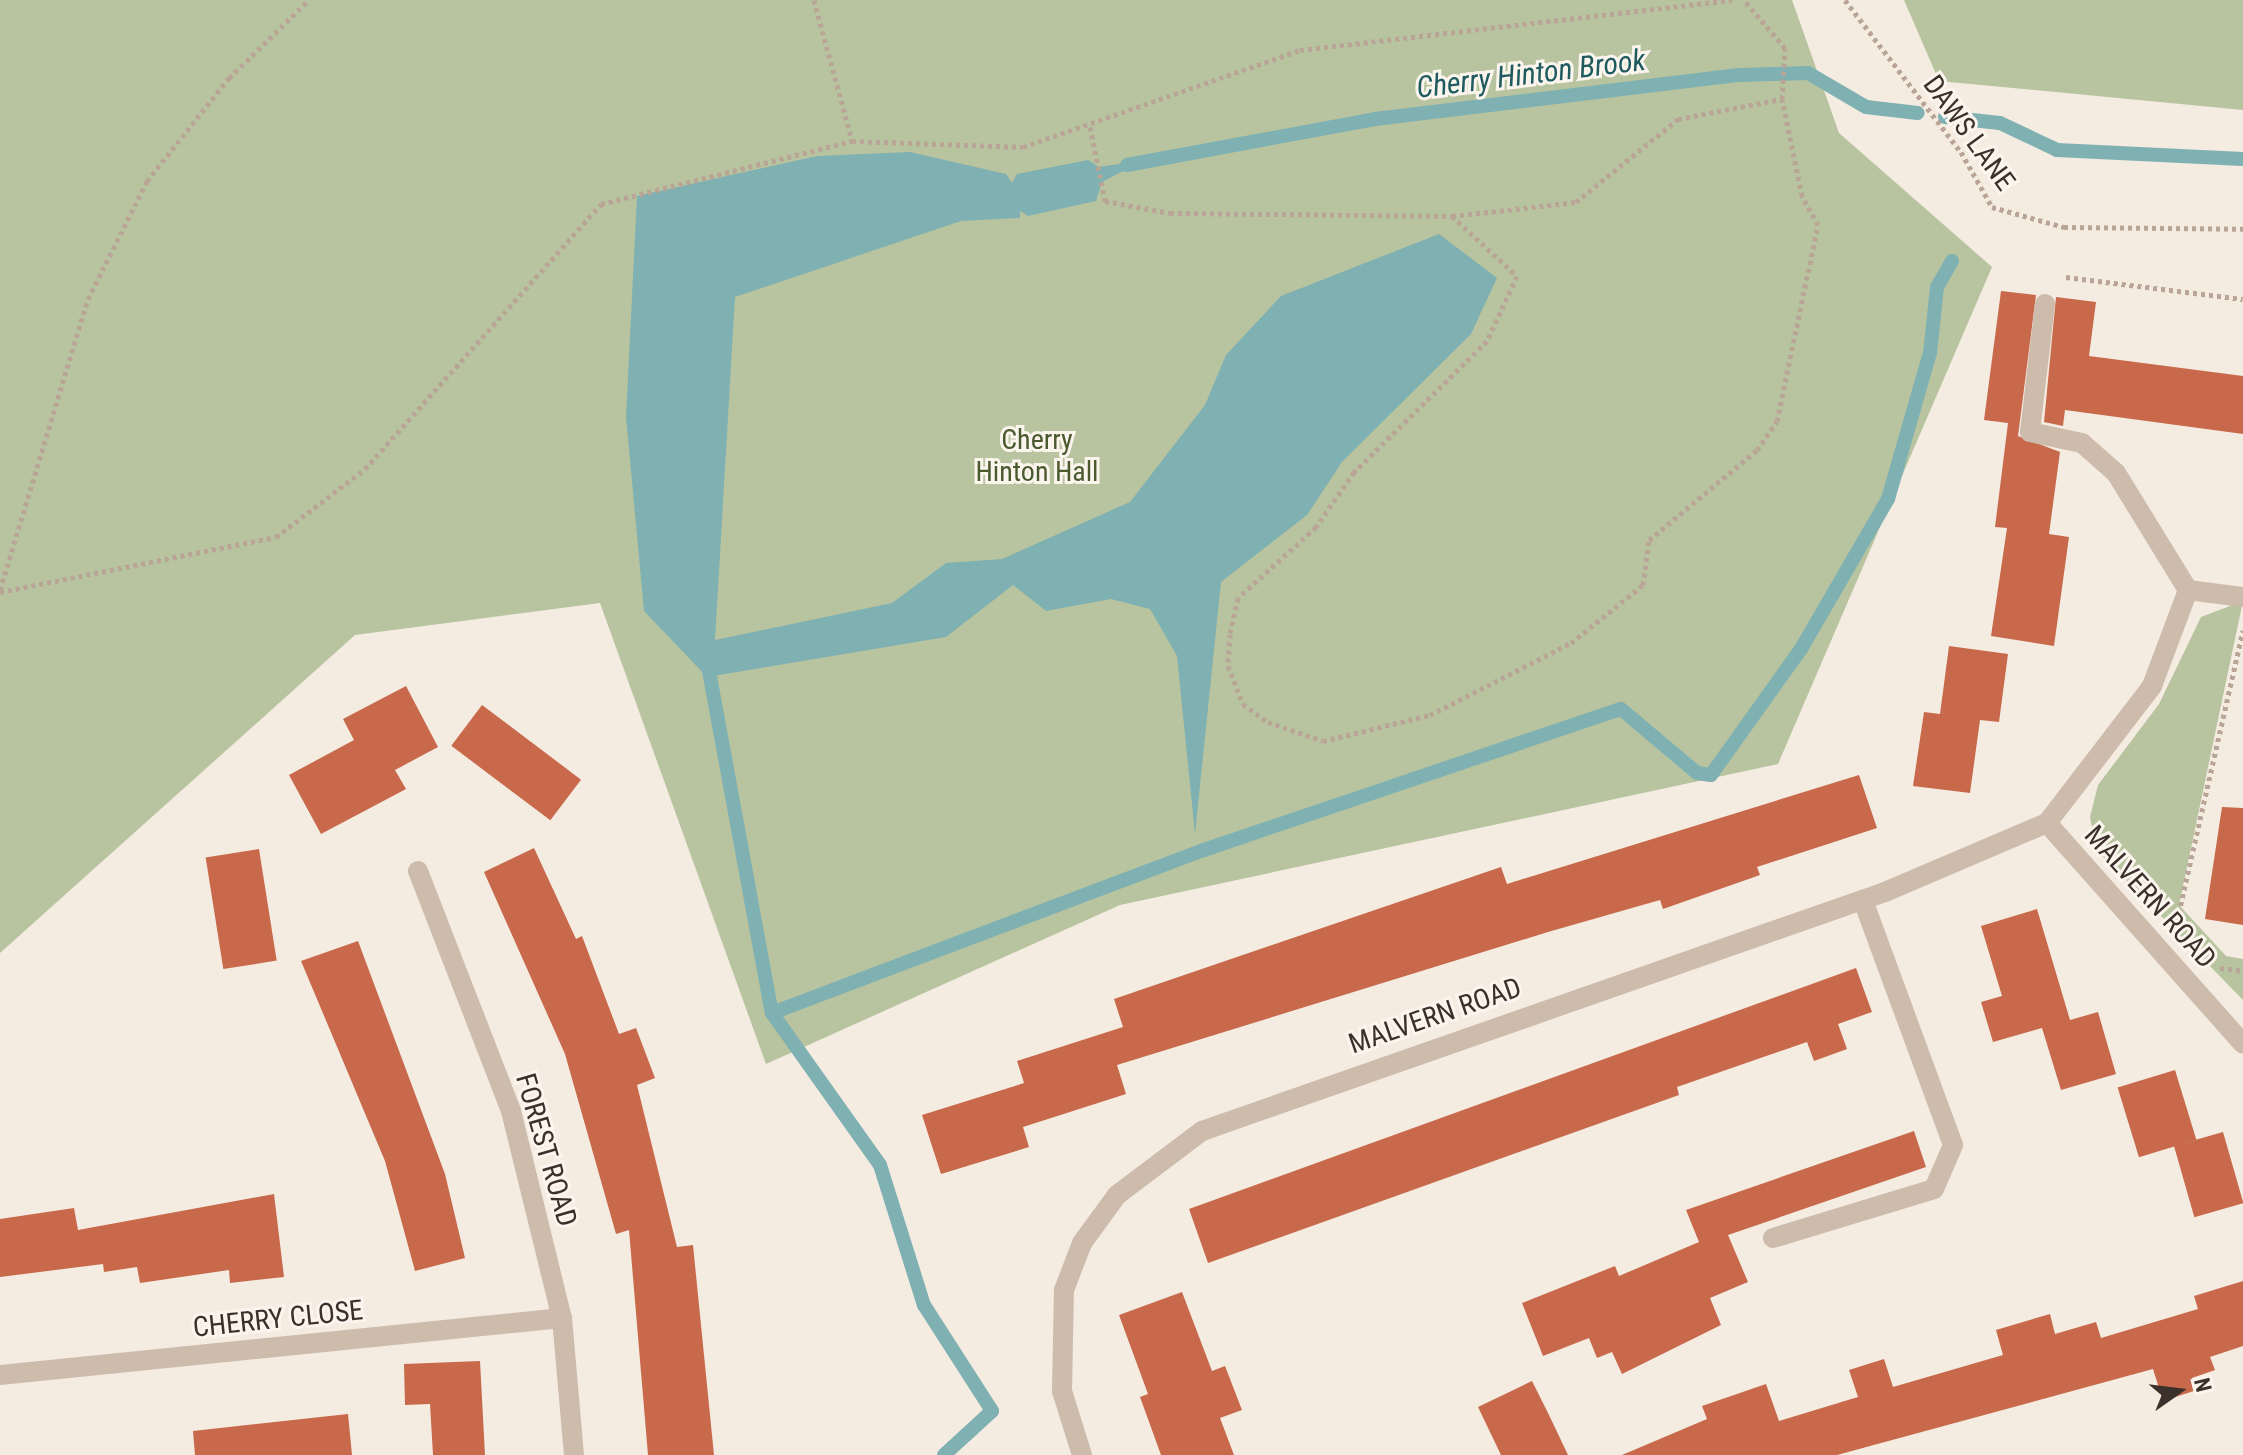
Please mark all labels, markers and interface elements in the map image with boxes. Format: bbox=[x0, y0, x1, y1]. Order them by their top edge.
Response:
water label: Cherry Hinton Brook bbox=[1414, 42, 1648, 106]
street label: DAWS LANE bbox=[1916, 69, 2022, 197]
park label: Cherry Hinton Hall bbox=[975, 423, 1099, 489]
street label: MALVERN ROAD bbox=[2077, 819, 2223, 975]
street label: MALVERN ROAD bbox=[1344, 971, 1526, 1061]
street label: FOREST ROAD bbox=[508, 1069, 584, 1231]
street label: CHERRY CLOSE bbox=[191, 1293, 365, 1345]
north arrow bbox=[2139, 1351, 2219, 1431]
text: N bbox=[2189, 1375, 2217, 1395]

